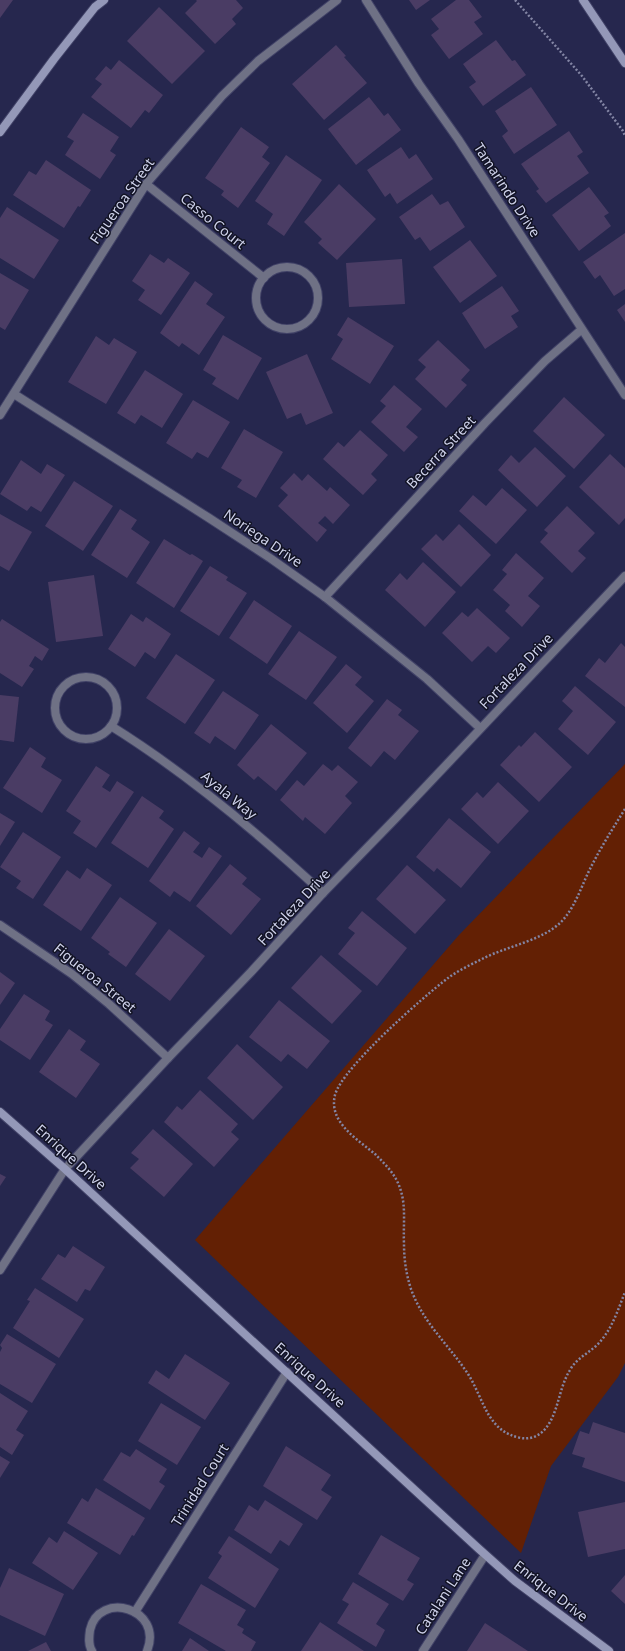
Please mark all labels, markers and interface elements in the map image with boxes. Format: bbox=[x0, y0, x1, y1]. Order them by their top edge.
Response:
street label: Tamarindo Drive bbox=[470, 139, 545, 241]
street label: Figueroa Street bbox=[85, 154, 158, 247]
street label: Casso Court bbox=[177, 188, 250, 253]
street label: Becerra Street bbox=[402, 411, 479, 492]
street label: Noriega Drive bbox=[220, 504, 306, 571]
street label: Fortaleza Drive bbox=[475, 629, 557, 713]
street label: Ayala Way bbox=[197, 766, 262, 824]
street label: Fortaleza Drive bbox=[253, 864, 334, 949]
street label: Figueroa Street bbox=[50, 939, 140, 1017]
street label: Enrique Drive bbox=[32, 1120, 111, 1194]
street label: Enrique Drive bbox=[271, 1338, 350, 1412]
street label: Trinidad Court bbox=[167, 1440, 233, 1530]
street label: Catalani Lane bbox=[410, 1553, 475, 1638]
street label: Enrique Drive bbox=[510, 1556, 592, 1626]

